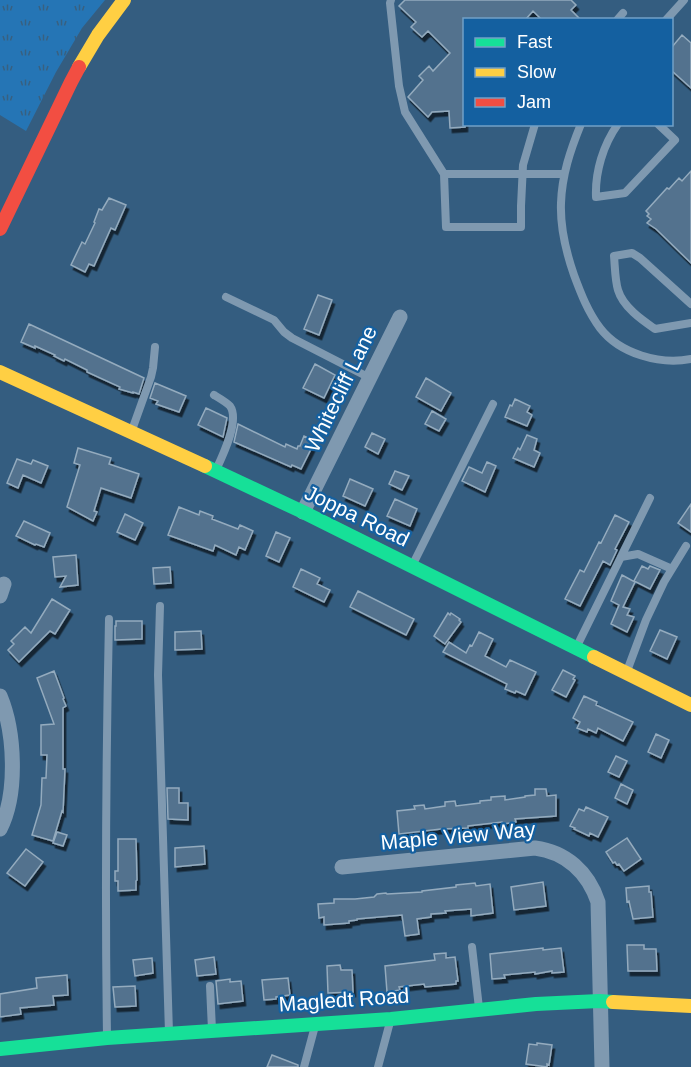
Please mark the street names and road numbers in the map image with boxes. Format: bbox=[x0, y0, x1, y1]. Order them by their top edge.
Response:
street label: Whitecliff Lane bbox=[300, 322, 381, 456]
street label: Joppa Road bbox=[301, 480, 413, 551]
street label: Maple View Way bbox=[380, 817, 537, 854]
street label: Magledt Road bbox=[278, 983, 410, 1016]

